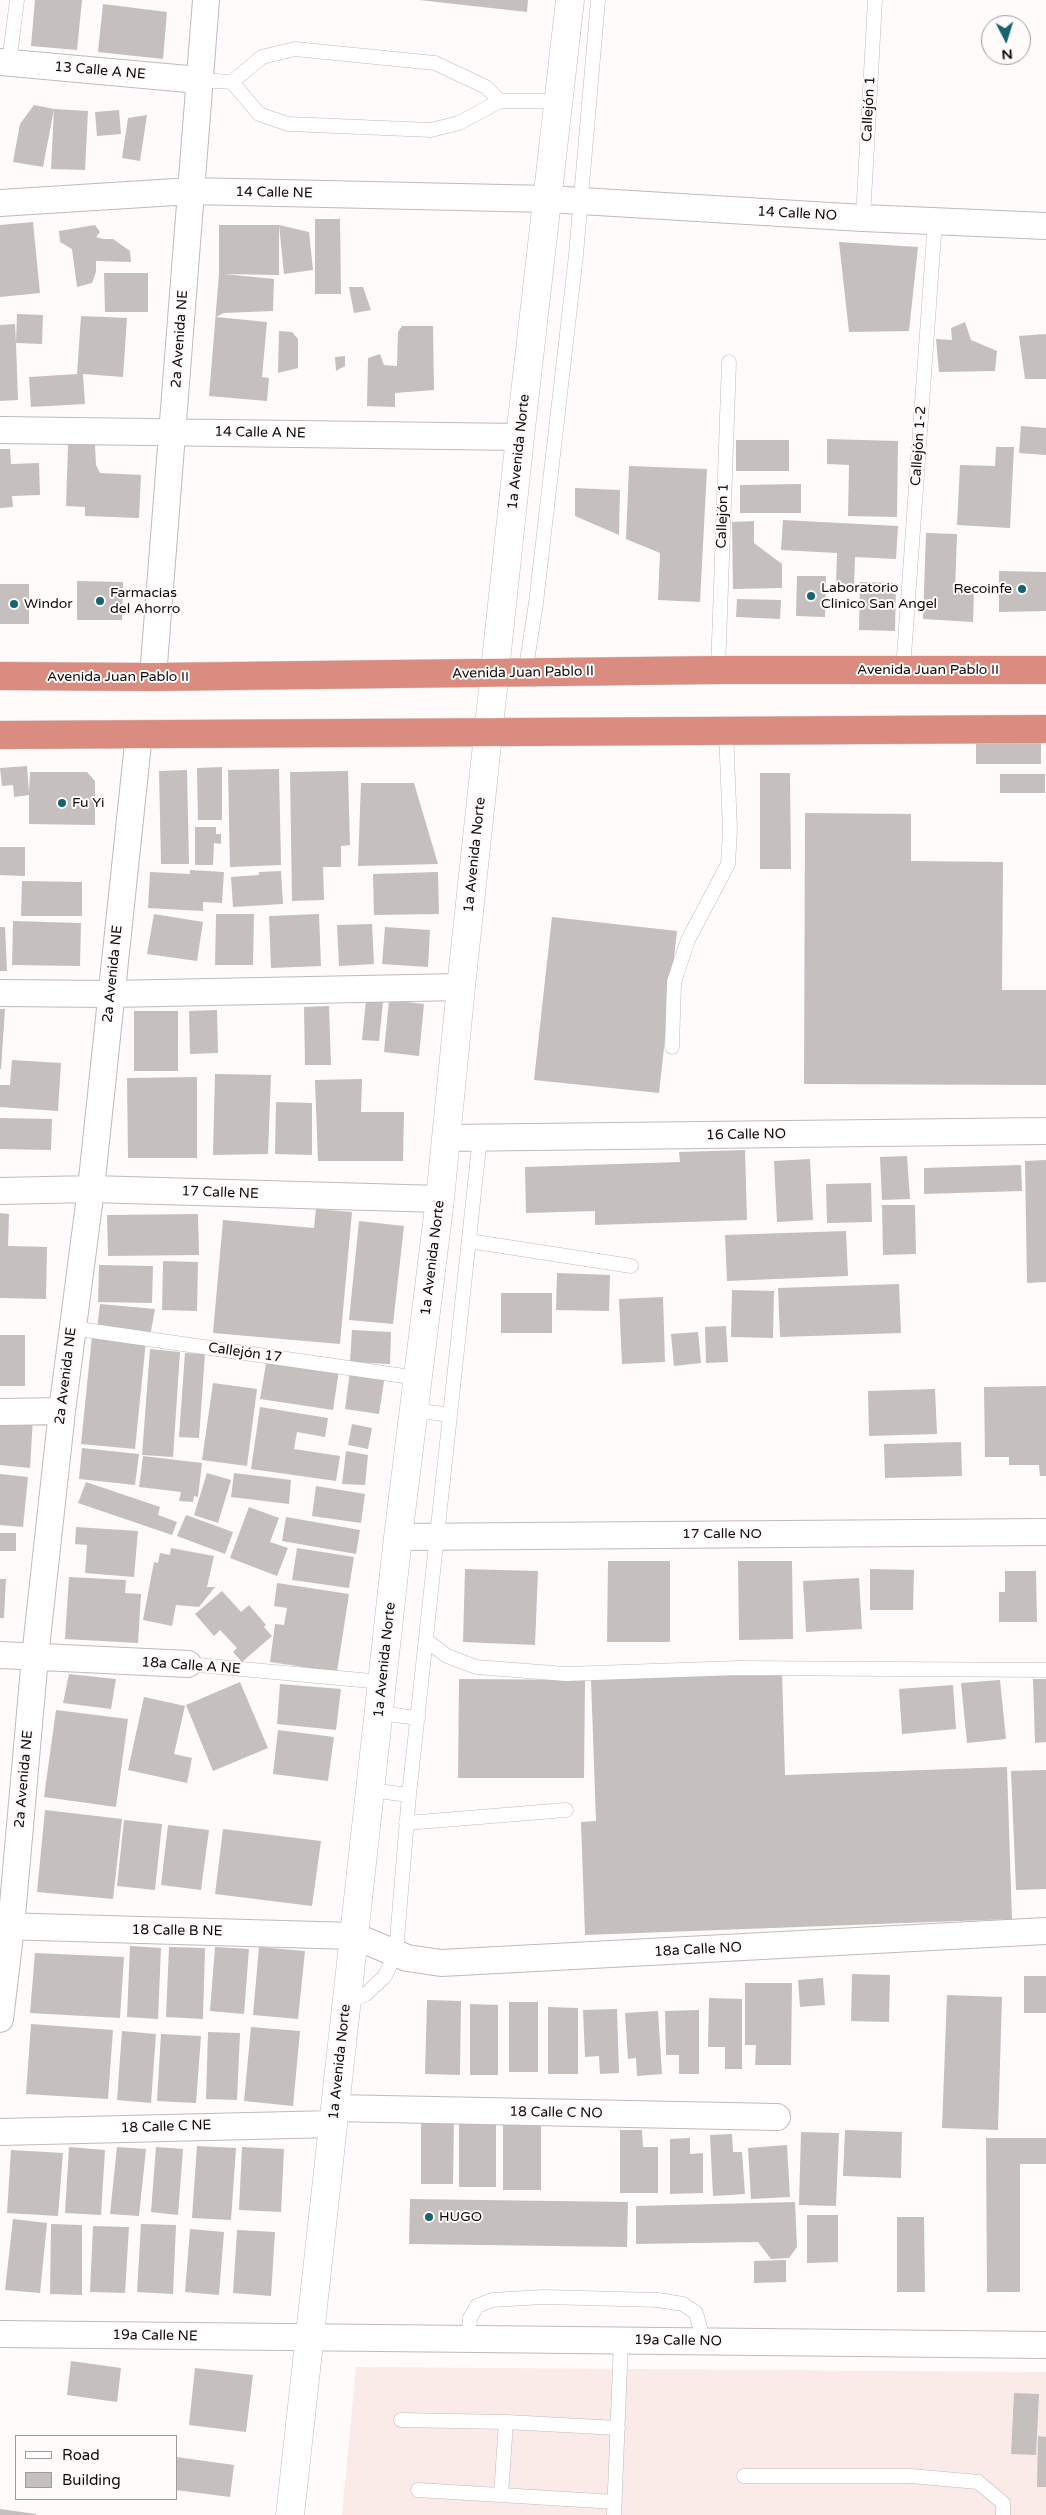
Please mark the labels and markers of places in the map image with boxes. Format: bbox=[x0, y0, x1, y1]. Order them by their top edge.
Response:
place label: Laboratorio Clinico San Angel bbox=[821, 580, 937, 612]
place label: Recoinfe bbox=[953, 581, 1012, 597]
marker: Recoinfe bbox=[1016, 583, 1028, 595]
place label: Farmacias del Ahorro bbox=[110, 585, 180, 618]
marker: Laboratorio Clinico San Angel bbox=[805, 590, 817, 602]
marker: Farmacias del Ahorro bbox=[94, 595, 106, 607]
place label: Windor bbox=[24, 596, 73, 612]
marker: Windor bbox=[8, 598, 20, 610]
place label: Fu Yi bbox=[72, 795, 104, 811]
marker: Fu Yi bbox=[56, 797, 68, 809]
place label: HUGO bbox=[439, 2209, 482, 2225]
marker: HUGO bbox=[423, 2211, 435, 2223]

